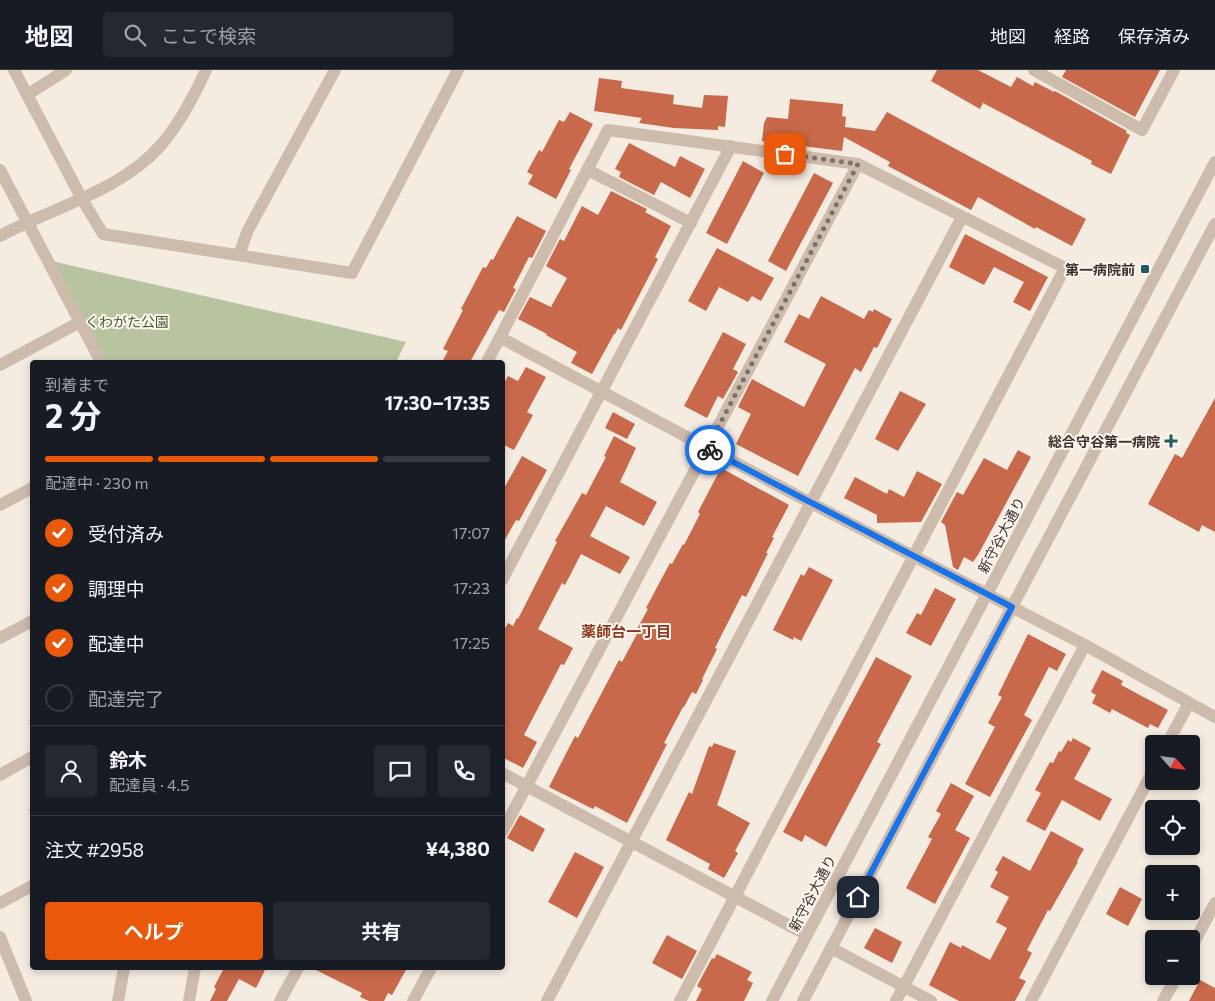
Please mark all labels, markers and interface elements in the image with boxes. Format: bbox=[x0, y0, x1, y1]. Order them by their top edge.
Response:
search box bbox=[103, 12, 453, 57]
text: 地図 bbox=[25, 21, 73, 50]
icon: search bbox=[121, 21, 149, 49]
text: ここで検索 bbox=[161, 24, 256, 47]
text: 地図 bbox=[990, 25, 1026, 47]
text: 経路 bbox=[1054, 25, 1090, 47]
text: 保存済み bbox=[1118, 25, 1190, 47]
pin bbox=[764, 133, 806, 175]
icon: bag bbox=[771, 140, 799, 168]
place label: 第一病院前 bbox=[1065, 261, 1135, 278]
marker: 第一病院前 bbox=[1139, 263, 1151, 275]
park label: くわがた公園 bbox=[85, 313, 169, 330]
text: 到着まで bbox=[45, 375, 109, 394]
text: 17:30–17:35 bbox=[384, 391, 490, 414]
text: 2 分 bbox=[45, 395, 101, 435]
courier bbox=[685, 425, 735, 475]
place label: 総合守谷第一病院 bbox=[1048, 433, 1160, 450]
marker: 総合守谷第一病院 bbox=[1164, 434, 1178, 448]
icon: bike bbox=[696, 436, 724, 464]
text: 配達中 · 230 m bbox=[45, 473, 148, 492]
street label: 新守谷大通り bbox=[974, 494, 1028, 576]
icon: check bbox=[45, 519, 73, 547]
text: 受付済み bbox=[88, 522, 164, 545]
text: 17:07 bbox=[452, 523, 490, 542]
icon: check bbox=[45, 574, 73, 602]
text: 調理中 bbox=[88, 577, 145, 600]
text: 17:23 bbox=[453, 578, 490, 597]
district label: 薬師台一丁目 bbox=[581, 622, 671, 640]
icon: check bbox=[45, 629, 73, 657]
text: 配達中 bbox=[88, 632, 145, 655]
text: 17:25 bbox=[453, 633, 490, 652]
text: 配達完了 bbox=[88, 687, 164, 710]
north arrow bbox=[1145, 735, 1200, 790]
map controls bbox=[1145, 735, 1200, 985]
button: person bbox=[45, 745, 97, 797]
button: chat bbox=[374, 745, 426, 797]
button: phone bbox=[438, 745, 490, 797]
text: 鈴木 bbox=[109, 748, 147, 771]
text: 配達員 · 4.5 bbox=[109, 775, 189, 794]
button: locate bbox=[1145, 800, 1200, 855]
text: ¥4,380 bbox=[426, 837, 490, 860]
text: 注文 #2958 bbox=[45, 838, 144, 861]
street label: 新守谷大通り bbox=[785, 852, 839, 934]
button: + bbox=[1145, 865, 1200, 920]
pin bbox=[837, 876, 879, 918]
icon: home bbox=[844, 883, 872, 911]
button: ヘルプ bbox=[45, 902, 263, 960]
button: 共有 bbox=[273, 902, 490, 960]
button: − bbox=[1145, 930, 1200, 985]

